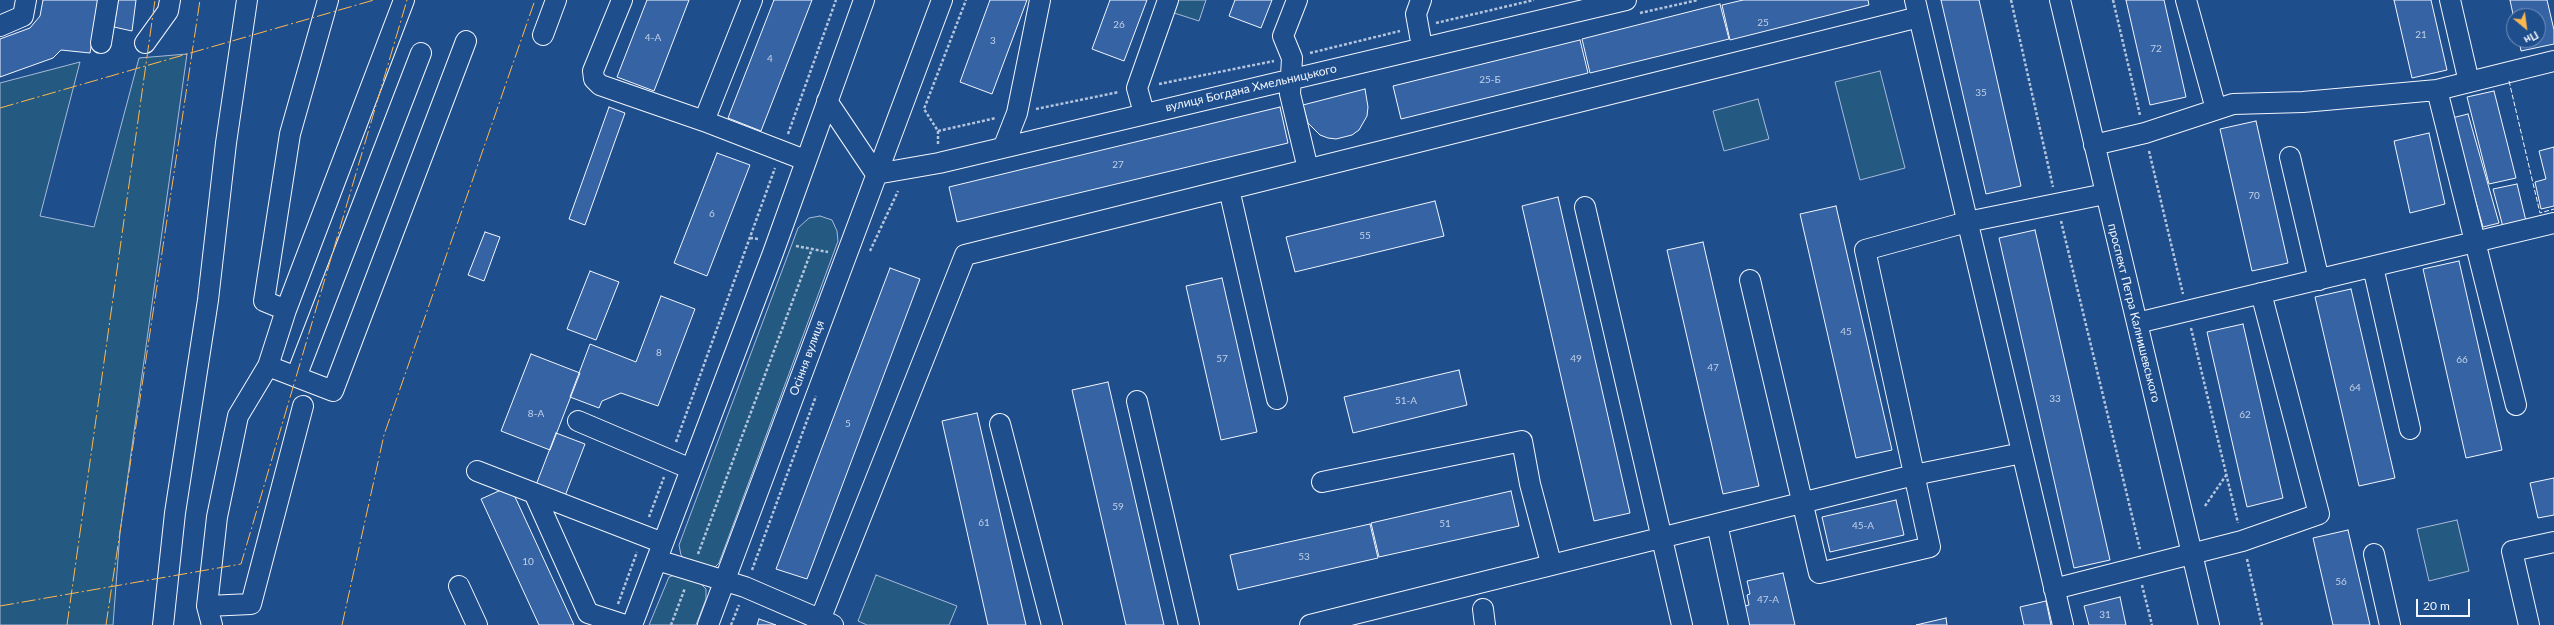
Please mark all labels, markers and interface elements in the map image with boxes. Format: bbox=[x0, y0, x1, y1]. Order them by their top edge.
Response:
north arrow bbox=[2506, 8, 2546, 48]
house number: 25 bbox=[1757, 17, 1769, 29]
house number: 26 bbox=[1113, 19, 1125, 31]
house number: 21 bbox=[2415, 29, 2427, 41]
text: Пн bbox=[2522, 29, 2541, 47]
house number: 4-А bbox=[645, 32, 661, 44]
house number: 3 bbox=[990, 35, 996, 47]
house number: 72 bbox=[2150, 43, 2162, 55]
house number: 4 bbox=[767, 53, 773, 65]
street label: вулиця Богдана Хмельницького bbox=[1164, 61, 1338, 115]
house number: 25-Б bbox=[1479, 74, 1501, 86]
house number: 35 bbox=[1975, 87, 1987, 99]
house number: 27 bbox=[1112, 159, 1124, 171]
house number: 70 bbox=[2248, 190, 2260, 202]
house number: 6 bbox=[709, 208, 715, 220]
street label: проспект Петра Калнишевського bbox=[2105, 222, 2163, 404]
house number: 55 bbox=[1359, 230, 1371, 242]
street label: Осіння вулиця bbox=[787, 318, 827, 398]
house number: 45 bbox=[1840, 326, 1852, 338]
house number: 8 bbox=[656, 347, 662, 359]
house number: 57 bbox=[1216, 353, 1228, 365]
house number: 49 bbox=[1570, 353, 1582, 365]
house number: 66 bbox=[2456, 354, 2468, 366]
house number: 47 bbox=[1707, 362, 1719, 374]
house number: 64 bbox=[2349, 382, 2361, 394]
house number: 33 bbox=[2049, 393, 2061, 405]
house number: 51-А bbox=[1395, 395, 1417, 407]
house number: 8-А bbox=[528, 408, 544, 420]
house number: 62 bbox=[2239, 409, 2251, 421]
house number: 5 bbox=[845, 418, 851, 430]
house number: 59 bbox=[1112, 501, 1124, 513]
house number: 61 bbox=[978, 517, 990, 529]
house number: 51 bbox=[1439, 518, 1451, 530]
house number: 45-А bbox=[1852, 520, 1874, 532]
house number: 53 bbox=[1298, 551, 1310, 563]
house number: 10 bbox=[522, 556, 534, 568]
house number: 56 bbox=[2335, 576, 2347, 588]
scale bar bbox=[2418, 591, 2472, 617]
house number: 47-А bbox=[1757, 594, 1779, 606]
text: 20 m bbox=[2423, 598, 2450, 613]
house number: 31 bbox=[2099, 609, 2111, 621]

